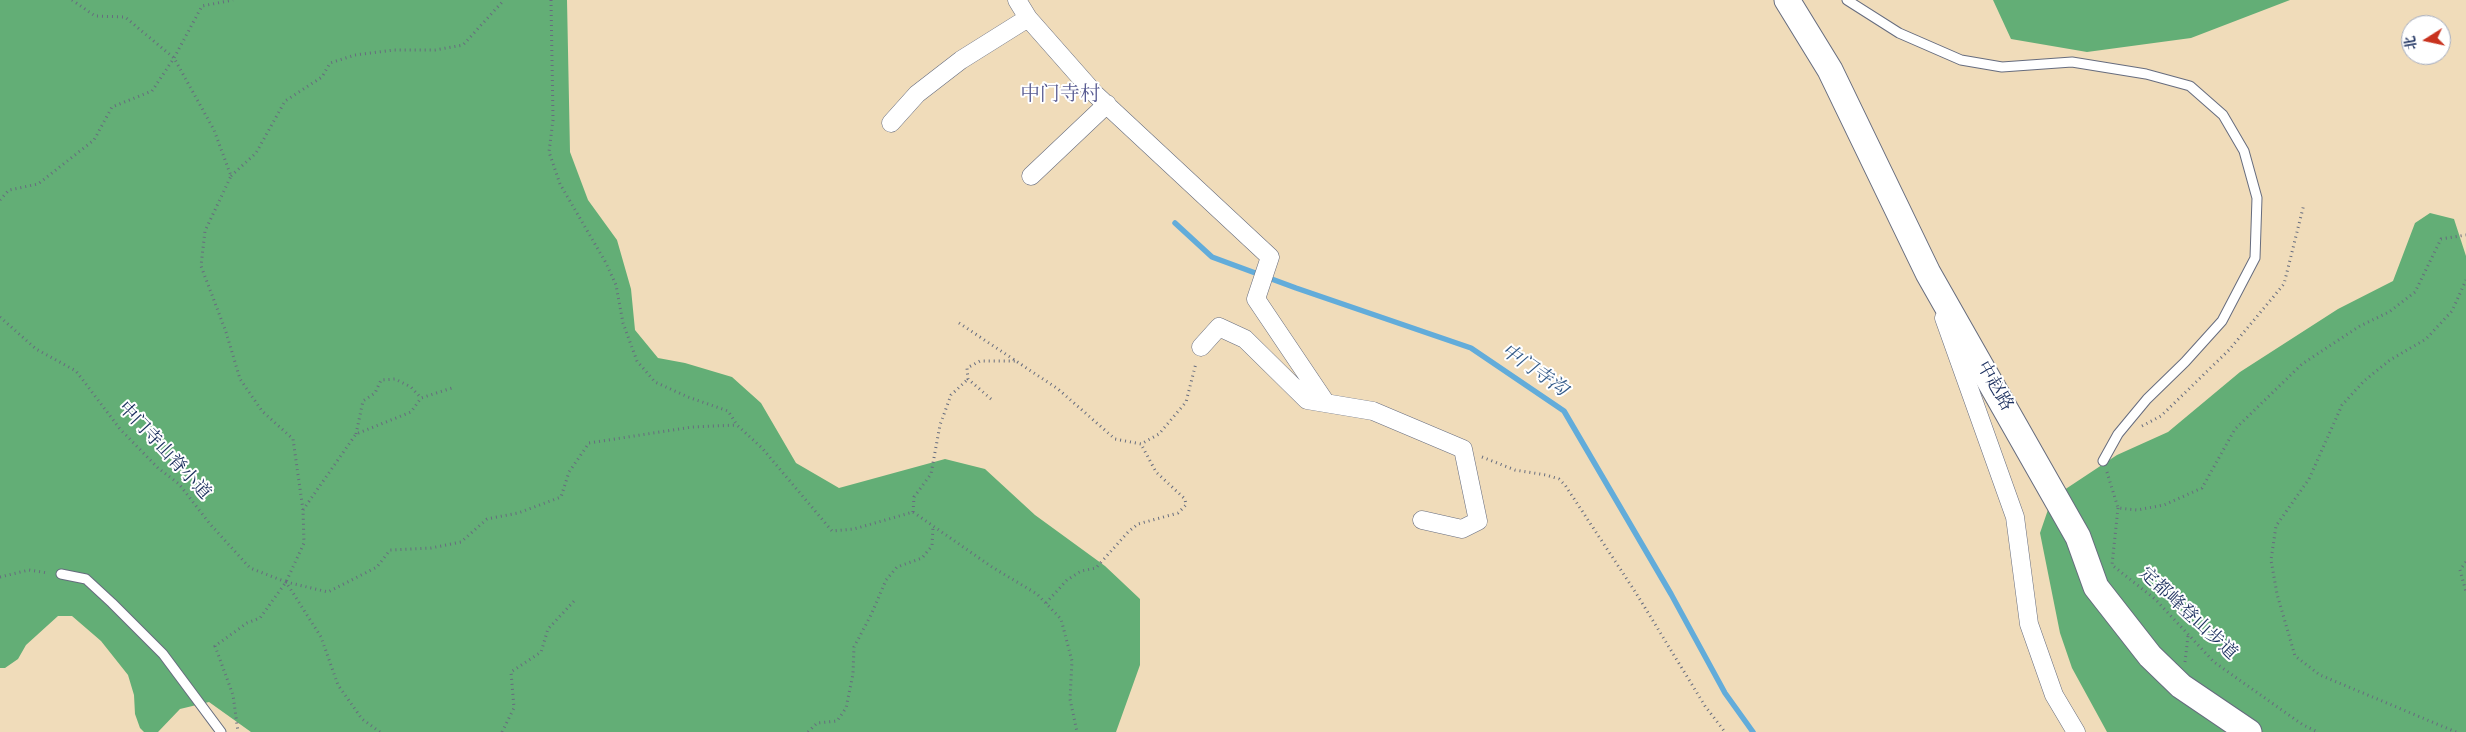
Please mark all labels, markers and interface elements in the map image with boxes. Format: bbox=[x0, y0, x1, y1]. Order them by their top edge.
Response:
north arrow bbox=[2401, 15, 2451, 65]
text: 北 bbox=[2401, 34, 2423, 51]
district label: 中门寺村 bbox=[1020, 85, 1100, 109]
water label: 中门寺沟 bbox=[1495, 341, 1571, 403]
street label: 中赵路 bbox=[1970, 358, 2016, 416]
street label: 中门寺山脊小道 bbox=[112, 399, 214, 505]
street label: 定都峰登山步道 bbox=[2134, 564, 2240, 666]

